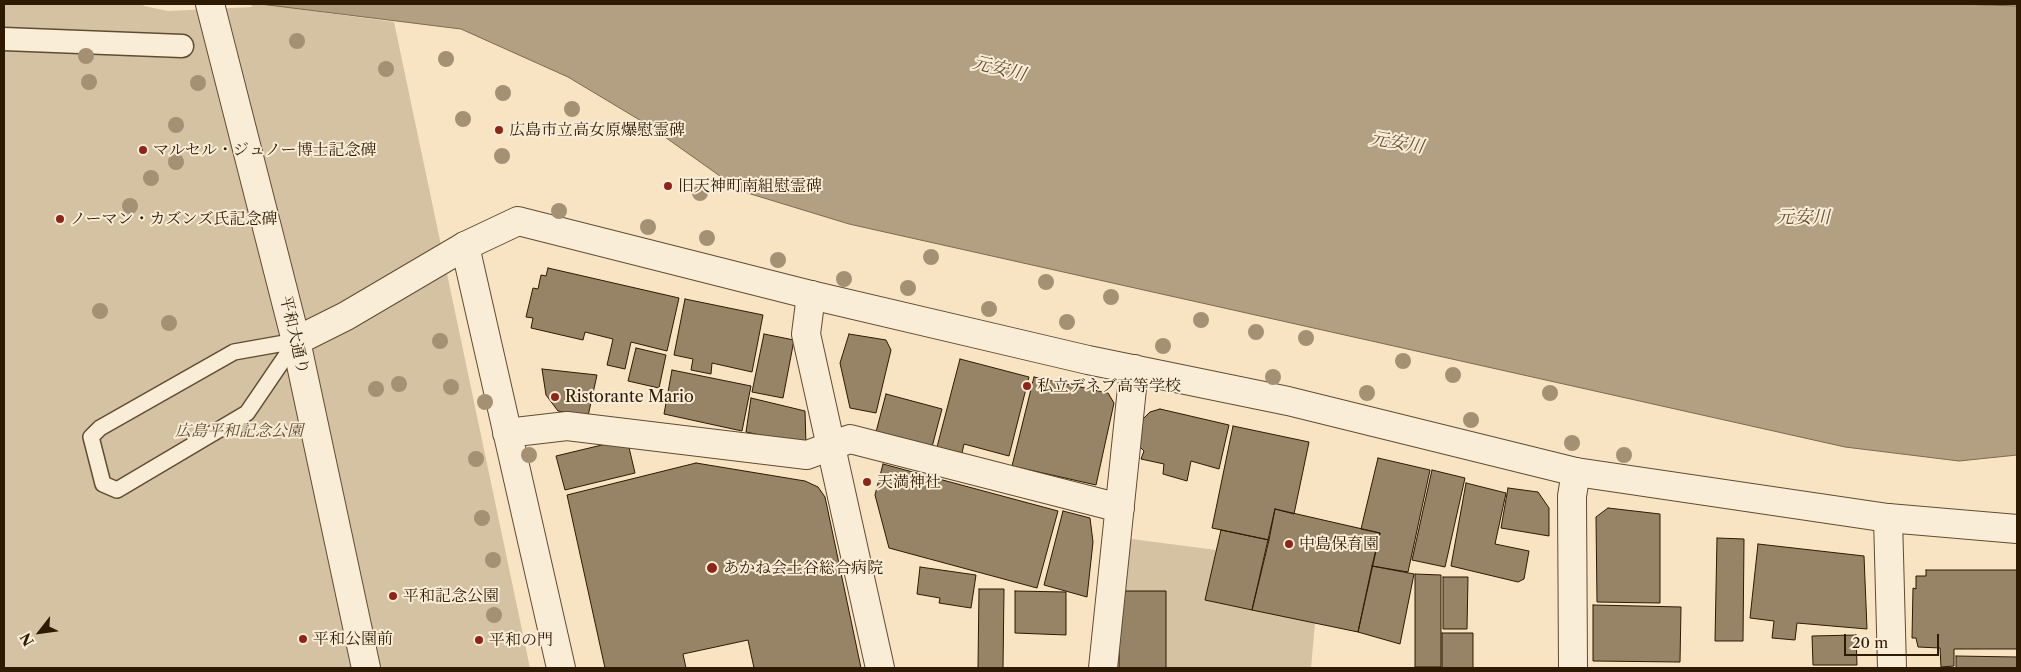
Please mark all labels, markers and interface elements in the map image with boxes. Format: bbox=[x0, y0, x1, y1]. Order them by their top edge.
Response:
water label: 元安川 bbox=[970, 52, 1028, 86]
place label: 広島市立高女原爆慰霊碑 bbox=[509, 120, 685, 140]
marker: 広島市立高女原爆慰霊碑 bbox=[493, 124, 505, 136]
water label: 元安川 bbox=[1369, 128, 1425, 158]
place label: マルセル・ジュノー博士記念碑 bbox=[153, 140, 377, 160]
marker: マルセル・ジュノー博士記念碑 bbox=[137, 144, 149, 156]
place label: 旧天神町南組慰霊碑 bbox=[678, 176, 822, 196]
marker: 旧天神町南組慰霊碑 bbox=[662, 180, 674, 192]
water label: 元安川 bbox=[1776, 207, 1830, 229]
place label: ノーマン・カズンズ氏記念碑 bbox=[70, 209, 278, 229]
marker: ノーマン・カズンズ氏記念碑 bbox=[54, 213, 66, 225]
street label: 平和大通り bbox=[276, 294, 312, 376]
place label: 私立デネブ高等学校 bbox=[1037, 376, 1181, 396]
marker: 私立デネブ高等学校 bbox=[1021, 380, 1033, 392]
place label: Ristorante Mario bbox=[565, 387, 694, 407]
marker: Ristorante Mario bbox=[549, 391, 561, 403]
park label: 広島平和記念公園 bbox=[175, 421, 303, 441]
place label: 天満神社 bbox=[877, 472, 941, 492]
marker: 天満神社 bbox=[861, 476, 873, 488]
place label: 中島保育園 bbox=[1299, 534, 1379, 554]
marker: 中島保育園 bbox=[1283, 538, 1295, 550]
place label: あかね会土谷総合病院 bbox=[723, 558, 883, 578]
marker: あかね会土谷総合病院 bbox=[705, 561, 719, 575]
place label: 平和記念公園 bbox=[403, 586, 499, 606]
marker: 平和記念公園 bbox=[387, 590, 399, 602]
north arrow bbox=[15, 607, 65, 657]
scale bar bbox=[1846, 624, 1941, 656]
place label: 平和公園前 bbox=[313, 629, 393, 649]
text: N bbox=[16, 630, 38, 649]
place label: 平和の門 bbox=[489, 630, 553, 650]
marker: 平和公園前 bbox=[297, 633, 309, 645]
text: 20 m bbox=[1852, 633, 1888, 652]
marker: 平和の門 bbox=[473, 634, 485, 646]

